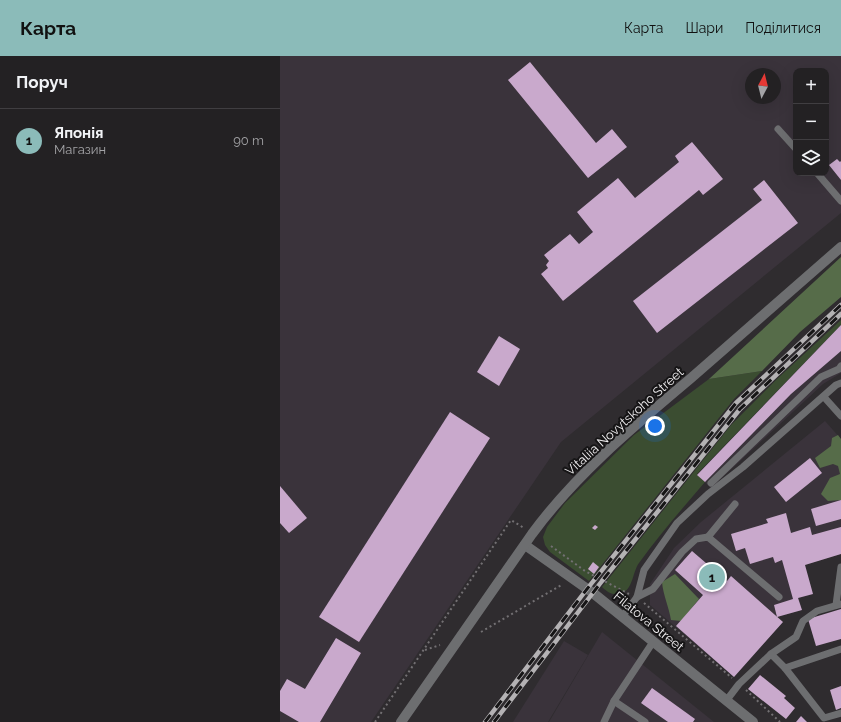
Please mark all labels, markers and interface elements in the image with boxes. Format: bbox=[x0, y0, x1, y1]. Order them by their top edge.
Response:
text: Карта bbox=[20, 17, 76, 39]
text: Карта bbox=[624, 20, 663, 36]
text: Шари bbox=[685, 20, 723, 36]
text: Поділитися bbox=[745, 20, 821, 36]
north arrow bbox=[745, 68, 781, 104]
map controls bbox=[793, 68, 829, 176]
button: + bbox=[793, 68, 829, 104]
text: Поруч bbox=[16, 72, 68, 92]
button: − bbox=[793, 104, 829, 140]
text: Японія bbox=[54, 124, 103, 142]
text: 1 bbox=[26, 133, 32, 148]
text: 90 m bbox=[233, 133, 264, 148]
button: layers bbox=[793, 140, 829, 176]
text: Магазин bbox=[54, 142, 106, 157]
street label: Vitaliia Novytskoho Street bbox=[562, 364, 687, 478]
your location bbox=[645, 416, 665, 436]
pin: 1 bbox=[699, 562, 725, 592]
street label: Filatova Street bbox=[611, 588, 687, 655]

